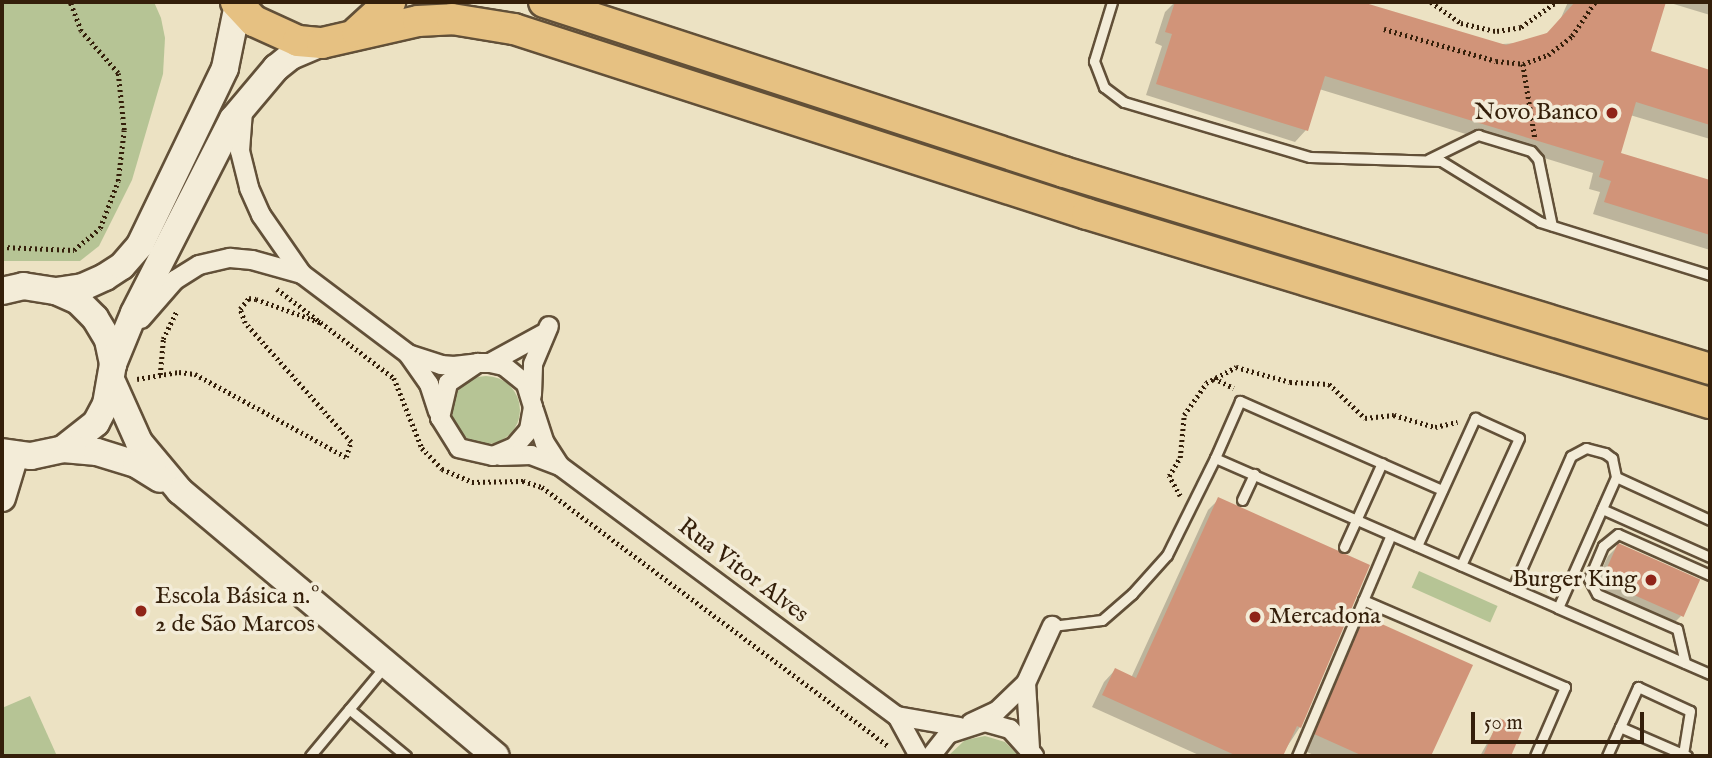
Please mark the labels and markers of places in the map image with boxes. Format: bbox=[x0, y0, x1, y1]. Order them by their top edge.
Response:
place label: Novo Banco bbox=[1474, 99, 1598, 127]
marker: Novo Banco bbox=[1604, 105, 1620, 121]
place label: Burger King bbox=[1512, 566, 1637, 594]
marker: Burger King bbox=[1643, 572, 1659, 588]
place label: Escola Básica n.º 2 de São Marcos bbox=[155, 583, 321, 639]
marker: Escola Básica n.º 2 de São Marcos bbox=[133, 603, 149, 619]
place label: Mercadona bbox=[1269, 603, 1381, 631]
marker: Mercadona bbox=[1247, 609, 1263, 625]

